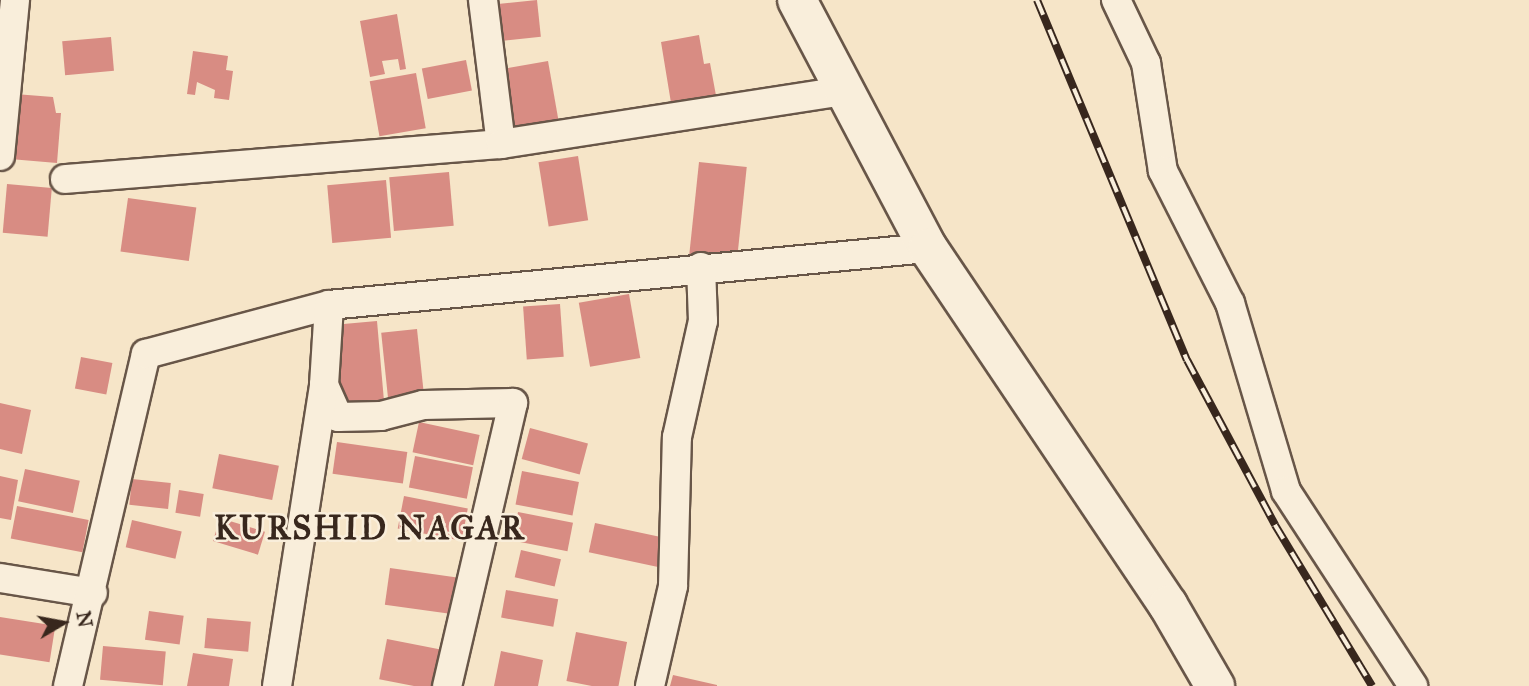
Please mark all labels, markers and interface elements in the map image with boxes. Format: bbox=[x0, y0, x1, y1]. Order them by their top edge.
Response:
district label: KURSHID NAGAR bbox=[216, 509, 524, 549]
north arrow bbox=[28, 588, 98, 658]
text: N bbox=[71, 609, 97, 629]

